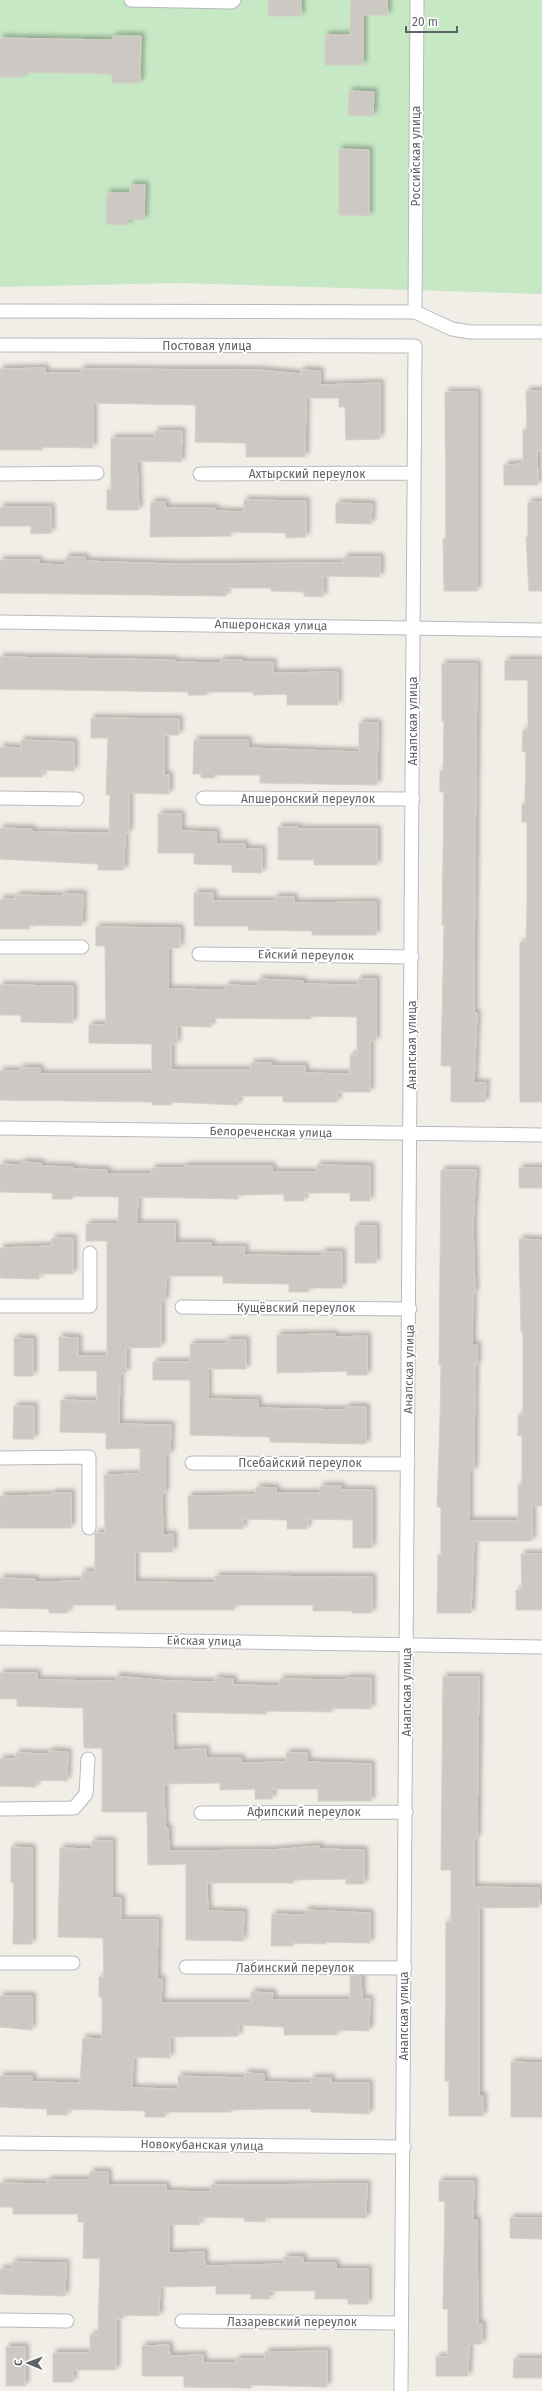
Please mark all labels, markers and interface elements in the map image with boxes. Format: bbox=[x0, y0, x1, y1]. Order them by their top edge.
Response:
scale bar bbox=[406, 8, 457, 34]
text: 20 m bbox=[412, 15, 438, 29]
street label: Российская улица bbox=[409, 106, 423, 206]
street label: Постовая улица bbox=[162, 339, 252, 353]
street label: Ахтырский переулок bbox=[249, 467, 366, 481]
street label: Апшеронская улица bbox=[214, 617, 328, 633]
street label: Анапская улица bbox=[406, 676, 420, 766]
street label: Апшеронский переулок bbox=[241, 792, 376, 806]
street label: Ейский переулок bbox=[258, 947, 355, 963]
street label: Анапская улица bbox=[405, 1000, 419, 1090]
street label: Белореченская улица bbox=[209, 1124, 333, 1140]
street label: Кущёвский переулок bbox=[237, 1301, 356, 1315]
street label: Анапская улица bbox=[401, 1324, 417, 1414]
street label: Псебайский переулок bbox=[238, 1456, 362, 1470]
street label: Ейская улица bbox=[166, 1633, 242, 1649]
street label: Анапская улица bbox=[400, 1647, 414, 1737]
street label: Афипский переулок bbox=[247, 1805, 362, 1819]
street label: Лабинский переулок bbox=[236, 1961, 355, 1975]
street label: Анапская улица bbox=[397, 1971, 411, 2061]
street label: Новокубанская улица bbox=[140, 2137, 264, 2153]
street label: Лазаревский переулок bbox=[227, 2315, 358, 2329]
north arrow bbox=[8, 2343, 48, 2383]
text: С bbox=[12, 2359, 25, 2366]

